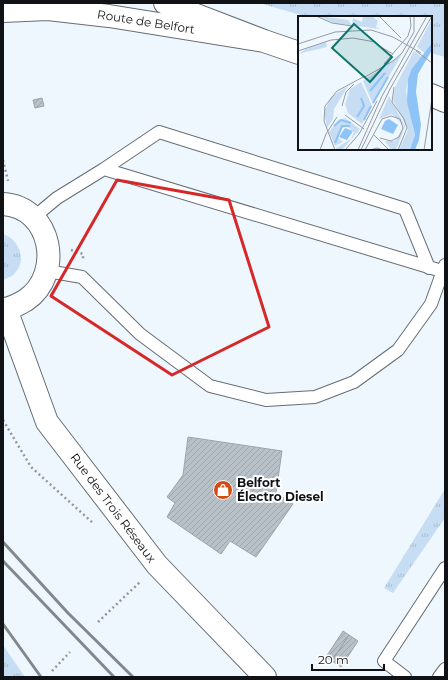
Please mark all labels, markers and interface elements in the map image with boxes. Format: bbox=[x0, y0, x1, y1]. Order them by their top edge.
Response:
street label: Route de Belfort bbox=[96, 6, 196, 37]
inset map bbox=[298, 16, 432, 150]
street label: Rue des Trois Réseaux bbox=[67, 450, 160, 566]
place label: Belfort Électro Diesel bbox=[237, 475, 324, 504]
shop icon: Belfort Électro Diesel bbox=[212, 479, 234, 501]
scale bar bbox=[312, 646, 384, 672]
text: 20 m bbox=[318, 652, 349, 667]

